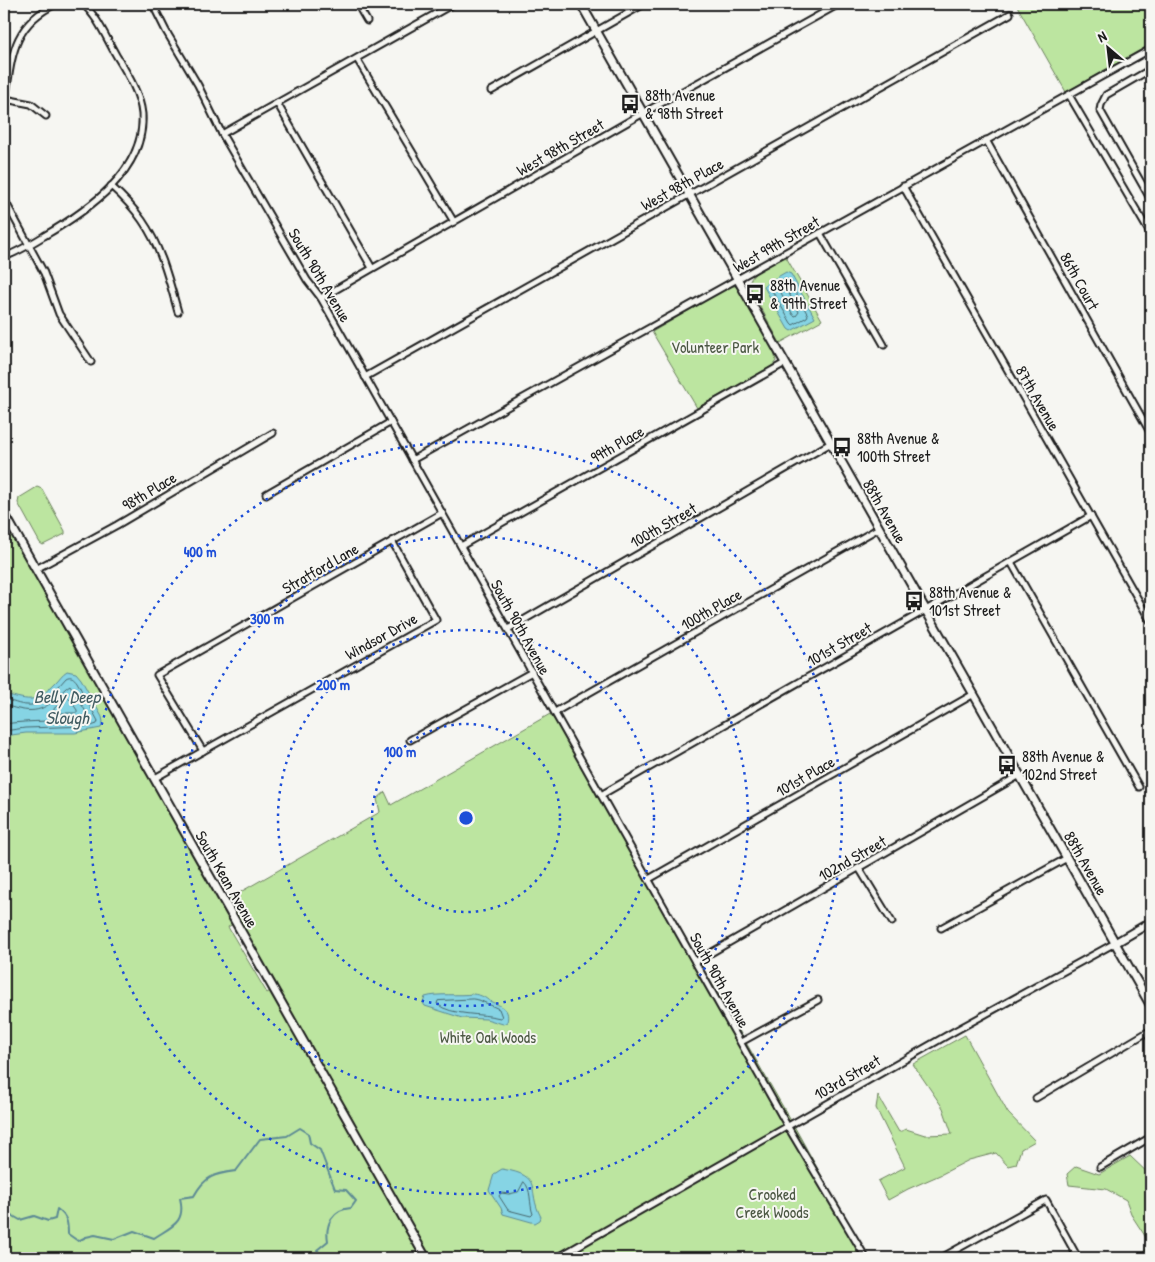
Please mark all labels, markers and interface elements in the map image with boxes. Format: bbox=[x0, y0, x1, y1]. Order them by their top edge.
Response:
north arrow bbox=[1082, 22, 1132, 72]
text: N bbox=[1094, 26, 1110, 46]
place label: 88th Avenue & 98th Street bbox=[645, 84, 724, 124]
bus stop icon: 88th Avenue & 98th Street bbox=[619, 93, 641, 115]
street label: West 98th Street bbox=[512, 113, 608, 181]
street label: West 98th Place bbox=[637, 152, 728, 216]
street label: West 99th Street bbox=[729, 210, 824, 278]
street label: South 90th Avenue bbox=[283, 224, 357, 326]
street label: 86th Court bbox=[1055, 248, 1105, 314]
place label: 88th Avenue & 99th Street bbox=[770, 274, 848, 314]
bus stop icon: 88th Avenue & 99th Street bbox=[744, 283, 766, 305]
park label: Volunteer Park bbox=[671, 336, 759, 358]
street label: 87th Avenue bbox=[1011, 362, 1066, 435]
street label: 99th Place bbox=[586, 420, 648, 468]
place label: 88th Avenue & 100th Street bbox=[857, 427, 940, 467]
bus stop icon: 88th Avenue & 100th Street bbox=[831, 436, 853, 458]
street label: 98th Place bbox=[118, 466, 181, 516]
street label: 88th Avenue bbox=[858, 475, 912, 548]
street label: 100th Street bbox=[626, 497, 701, 553]
street label: Stratford Lane bbox=[278, 537, 363, 599]
text: 400 m bbox=[184, 541, 216, 562]
street label: South 90th Avenue bbox=[486, 575, 557, 679]
place label: 88th Avenue & 101st Street bbox=[929, 581, 1012, 621]
street label: 100th Place bbox=[677, 582, 746, 635]
bus stop icon: 88th Avenue & 101st Street bbox=[903, 590, 925, 612]
street label: Windsor Drive bbox=[341, 607, 422, 665]
text: 300 m bbox=[250, 608, 284, 629]
street label: 101st Street bbox=[803, 616, 876, 671]
text: 200 m bbox=[316, 674, 350, 695]
water label: Belly Deep Slough bbox=[34, 684, 101, 730]
text: 100 m bbox=[384, 741, 416, 762]
place label: 88th Avenue & 102nd Street bbox=[1022, 745, 1105, 785]
street label: 101st Place bbox=[771, 750, 839, 802]
bus stop icon: 88th Avenue & 102nd Street bbox=[996, 754, 1018, 776]
centre of rings bbox=[457, 809, 475, 827]
street label: South Kean Avenue bbox=[190, 826, 264, 932]
street label: 88th Avenue bbox=[1059, 827, 1113, 900]
street label: 102nd Street bbox=[814, 830, 890, 886]
street label: South 90th Avenue bbox=[685, 928, 756, 1032]
park label: White Oak Woods bbox=[440, 1026, 536, 1048]
street label: 103rd Street bbox=[810, 1049, 885, 1105]
park label: Crooked Creek Woods bbox=[735, 1183, 809, 1223]

